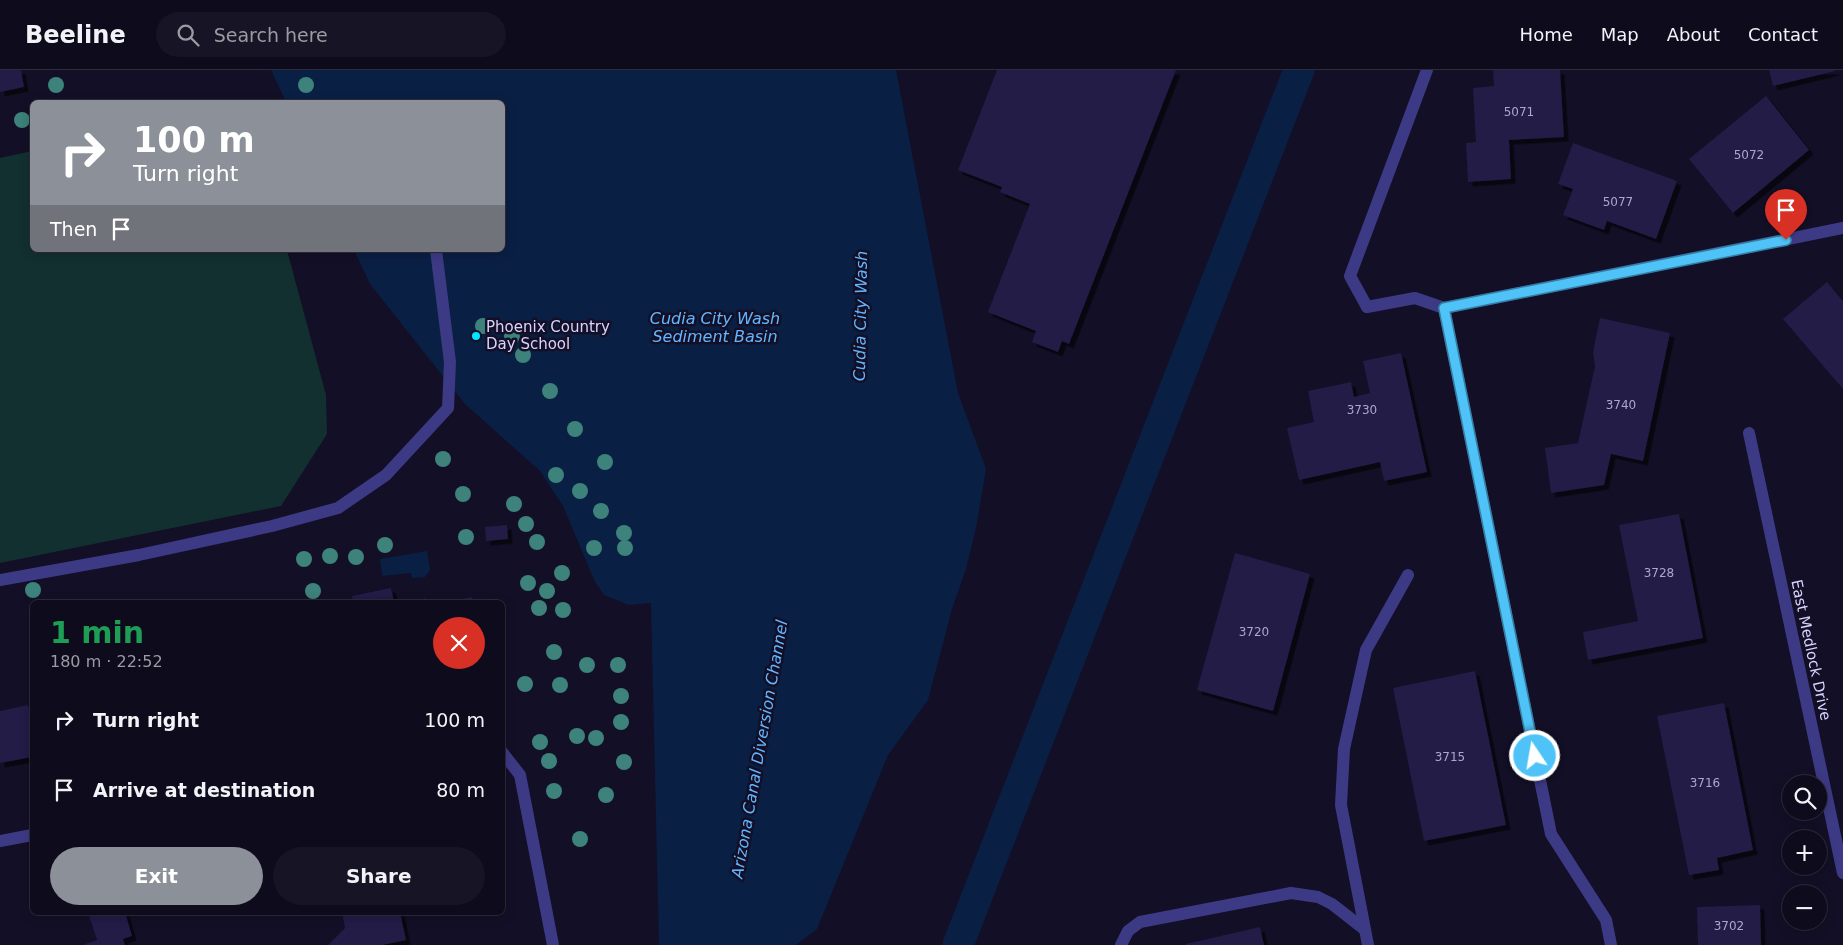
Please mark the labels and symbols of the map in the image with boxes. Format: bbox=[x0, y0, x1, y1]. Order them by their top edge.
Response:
house number: 5071 bbox=[1504, 105, 1534, 119]
house number: 5072 bbox=[1734, 148, 1764, 162]
pin bbox=[1765, 189, 1807, 240]
house number: 5077 bbox=[1603, 195, 1633, 209]
water label: Cudia City Wash bbox=[850, 251, 871, 381]
water label: Cudia City Wash Sediment Basin bbox=[650, 309, 780, 346]
place label: Phoenix Country Day School bbox=[486, 318, 610, 353]
marker: Phoenix Country Day School bbox=[470, 330, 482, 342]
house number: 3740 bbox=[1606, 398, 1636, 412]
house number: 3730 bbox=[1347, 403, 1377, 417]
house number: 3728 bbox=[1644, 566, 1674, 580]
street label: East Medlock Drive bbox=[1787, 578, 1835, 722]
water label: Arizona Canal Diversion Channel bbox=[727, 618, 792, 881]
house number: 3720 bbox=[1239, 625, 1269, 639]
position arrow bbox=[1508, 729, 1560, 781]
house number: 3715 bbox=[1435, 750, 1465, 764]
house number: 3716 bbox=[1690, 776, 1720, 790]
house number: 3702 bbox=[1714, 919, 1744, 933]

